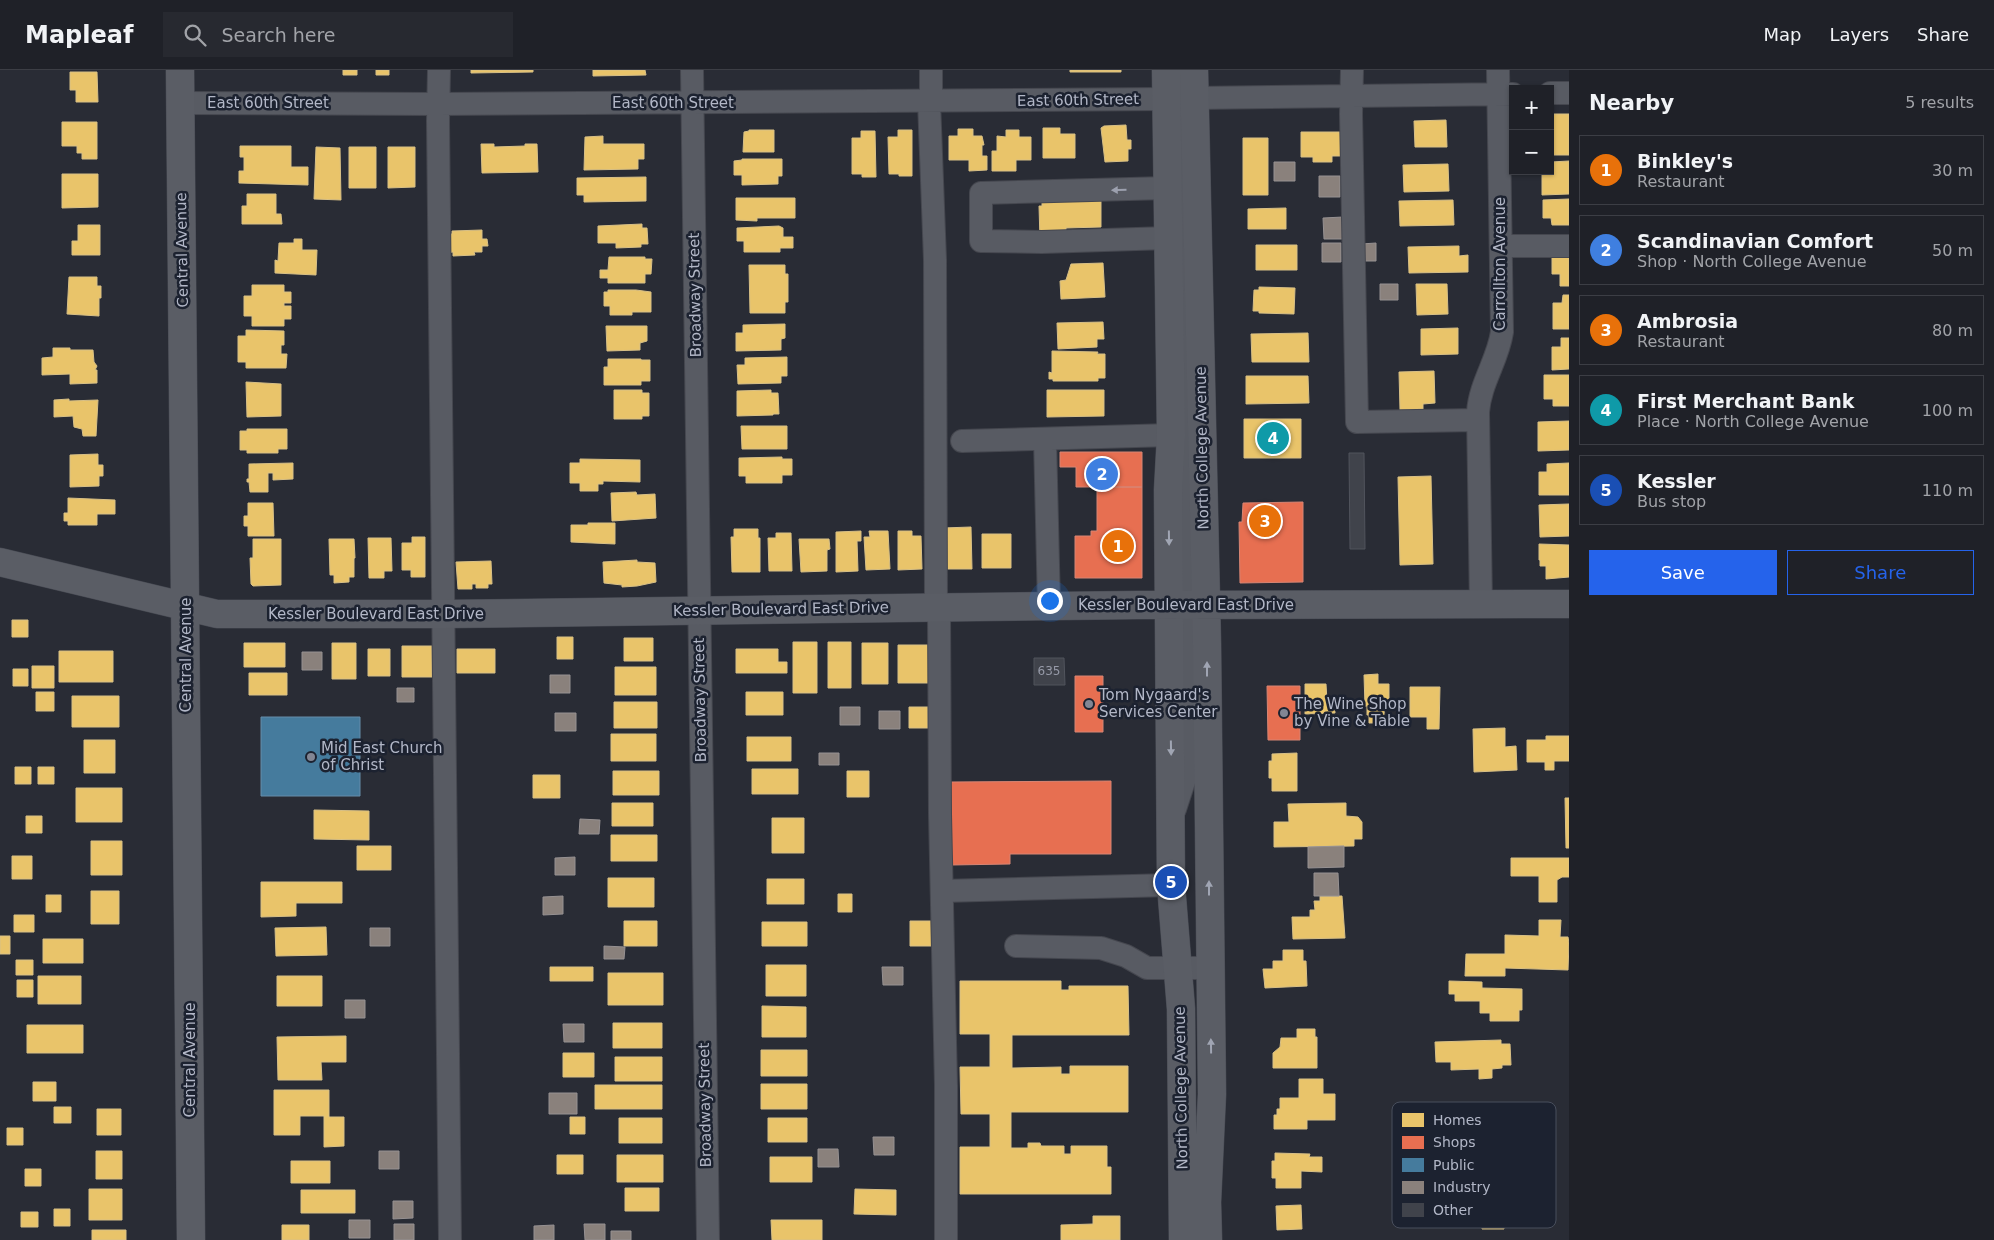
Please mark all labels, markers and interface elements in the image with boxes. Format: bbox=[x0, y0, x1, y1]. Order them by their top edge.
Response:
search box bbox=[163, 12, 513, 57]
text: Mapleaf bbox=[25, 21, 133, 49]
icon: search bbox=[181, 21, 209, 49]
text: Search here bbox=[221, 24, 336, 46]
text: Map bbox=[1763, 24, 1801, 45]
text: Layers bbox=[1829, 24, 1889, 45]
text: Share bbox=[1917, 24, 1969, 45]
map controls bbox=[1509, 85, 1554, 175]
button: + bbox=[1509, 85, 1554, 130]
street label: East 60th Street bbox=[1017, 90, 1139, 110]
text: Nearby bbox=[1589, 91, 1674, 115]
text: 5 results bbox=[1905, 93, 1974, 112]
street label: East 60th Street bbox=[207, 94, 329, 112]
street label: East 60th Street bbox=[612, 94, 734, 112]
button: − bbox=[1509, 130, 1554, 175]
text: Binkley's bbox=[1637, 150, 1733, 172]
text: 1 bbox=[1600, 161, 1612, 180]
text: 30 m bbox=[1932, 161, 1973, 180]
text: Restaurant bbox=[1637, 172, 1725, 191]
one-way arrow bbox=[1110, 186, 1126, 194]
street label: Central Avenue bbox=[172, 192, 192, 308]
street label: Carrollton Avenue bbox=[1491, 197, 1509, 331]
text: Scandinavian Comfort bbox=[1637, 230, 1873, 252]
street label: Broadway Street bbox=[685, 232, 705, 357]
text: 2 bbox=[1600, 241, 1612, 260]
text: 50 m bbox=[1932, 241, 1973, 260]
text: Shop · North College Avenue bbox=[1637, 252, 1867, 271]
text: Ambrosia bbox=[1637, 310, 1738, 332]
text: 3 bbox=[1600, 321, 1612, 340]
text: 80 m bbox=[1932, 321, 1973, 340]
text: Restaurant bbox=[1637, 332, 1725, 351]
street label: North College Avenue bbox=[1192, 366, 1212, 530]
text: First Merchant Bank bbox=[1637, 390, 1854, 412]
text: 4 bbox=[1600, 401, 1612, 420]
text: 100 m bbox=[1922, 401, 1973, 420]
text: Place · North College Avenue bbox=[1637, 412, 1869, 431]
pin: 4 bbox=[1257, 419, 1289, 457]
pin: 2 bbox=[1086, 455, 1118, 493]
text: Kessler bbox=[1637, 470, 1716, 492]
text: 5 bbox=[1600, 481, 1612, 500]
text: 110 m bbox=[1922, 481, 1973, 500]
text: Bus stop bbox=[1637, 492, 1706, 511]
pin: 3 bbox=[1249, 502, 1281, 540]
pin: 1 bbox=[1102, 527, 1134, 565]
one-way arrow bbox=[1165, 531, 1173, 547]
button: Save bbox=[1589, 550, 1777, 595]
button: Share bbox=[1787, 550, 1974, 595]
your location bbox=[1037, 588, 1063, 614]
street label: Kessler Boulevard East Drive bbox=[1078, 596, 1294, 614]
street label: Central Avenue bbox=[177, 597, 195, 713]
street label: Kessler Boulevard East Drive bbox=[673, 598, 889, 620]
street label: Kessler Boulevard East Drive bbox=[268, 605, 484, 623]
street label: Broadway Street bbox=[690, 637, 710, 762]
one-way arrow bbox=[1203, 660, 1211, 676]
house number: 635 bbox=[1038, 664, 1060, 678]
place label: Tom Nygaard's Services Center bbox=[1098, 686, 1218, 721]
place label: The Wine Shop by Vine & Table bbox=[1293, 695, 1410, 730]
marker: Tom Nygaard's Services Center bbox=[1083, 698, 1095, 710]
marker: The Wine Shop by Vine & Table bbox=[1278, 707, 1290, 719]
place label: Mid East Church of Christ bbox=[321, 739, 443, 774]
one-way arrow bbox=[1167, 740, 1175, 756]
marker: Mid East Church of Christ bbox=[305, 751, 317, 763]
pin: 5 bbox=[1155, 863, 1187, 901]
one-way arrow bbox=[1205, 879, 1213, 895]
street label: Central Avenue bbox=[181, 1002, 199, 1118]
street label: North College Avenue bbox=[1171, 1006, 1191, 1170]
one-way arrow bbox=[1207, 1037, 1215, 1053]
street label: Broadway Street bbox=[695, 1042, 715, 1167]
legend bbox=[1392, 1102, 1556, 1228]
text: Homes bbox=[1433, 1112, 1482, 1128]
text: Shops bbox=[1433, 1134, 1476, 1150]
text: Public bbox=[1433, 1157, 1474, 1173]
text: Industry bbox=[1433, 1179, 1491, 1195]
text: Other bbox=[1433, 1202, 1473, 1218]

